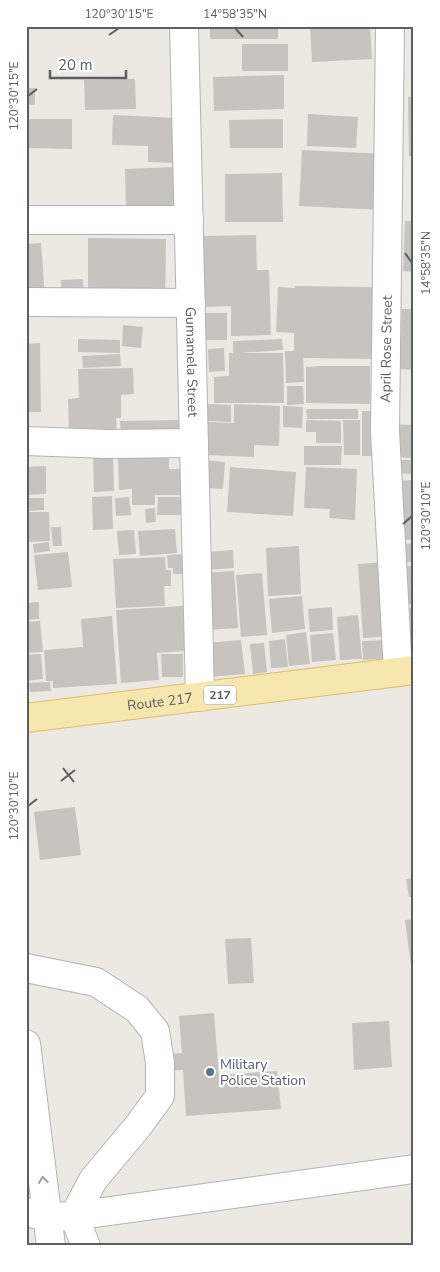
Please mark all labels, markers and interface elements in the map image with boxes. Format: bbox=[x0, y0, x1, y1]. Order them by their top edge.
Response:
text: 120°30'15"E bbox=[84, 6, 154, 22]
text: 14°58'35"N bbox=[203, 6, 267, 22]
scale bar bbox=[50, 48, 126, 80]
text: 20 m bbox=[58, 55, 93, 75]
text: 120°30'15"E bbox=[6, 61, 22, 131]
text: 14°58'35"N bbox=[418, 231, 434, 295]
street label: April Rose Street bbox=[376, 295, 397, 403]
street label: Gumamela Street bbox=[181, 307, 202, 417]
text: 120°30'10"E bbox=[418, 481, 434, 551]
road number: 217 bbox=[204, 686, 236, 704]
street label: Route 217 bbox=[126, 688, 194, 715]
text: 120°30'10"E bbox=[6, 771, 22, 841]
place label: Military Police Station bbox=[220, 1055, 306, 1090]
marker: Military Police Station bbox=[204, 1066, 216, 1078]
one-way arrow bbox=[38, 1176, 49, 1184]

